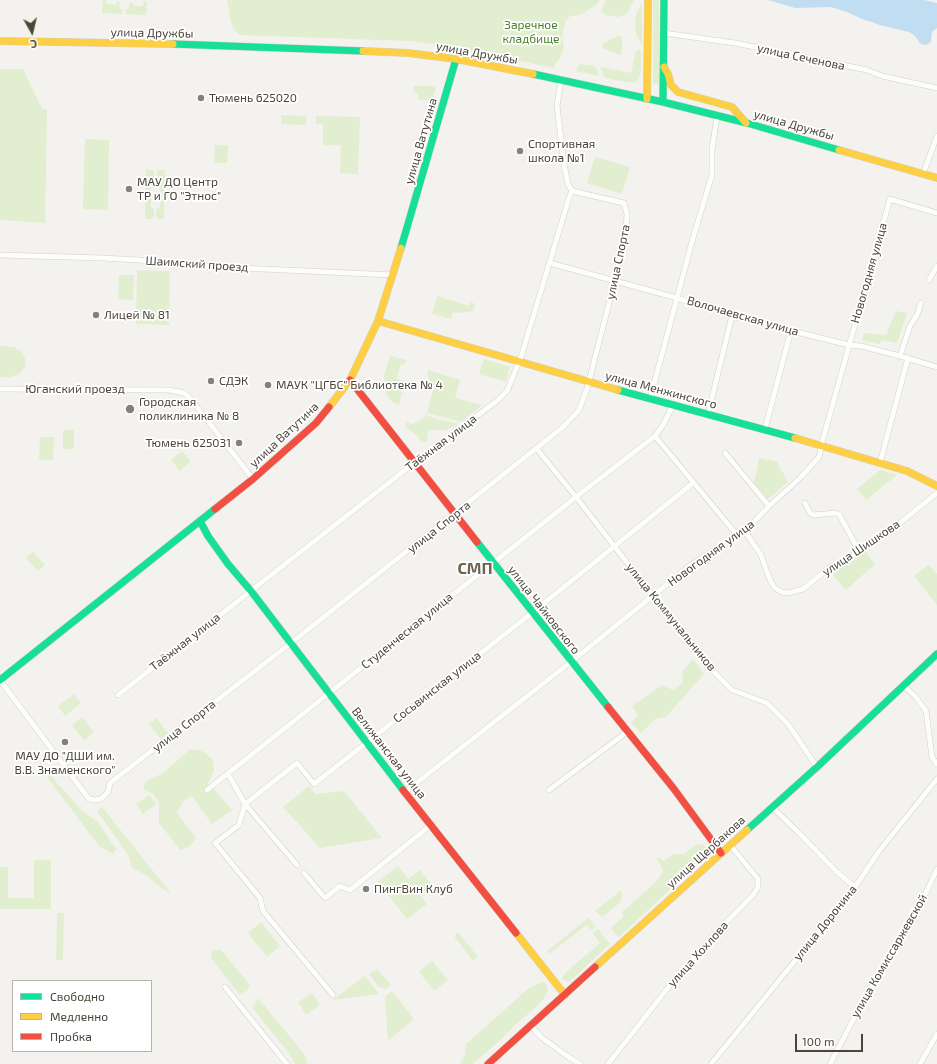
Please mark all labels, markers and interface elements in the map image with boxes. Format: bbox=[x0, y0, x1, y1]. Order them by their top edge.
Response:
north arrow bbox=[12, 12, 52, 52]
park label: Заречное кладбище bbox=[502, 18, 560, 46]
street label: улица Дружбы bbox=[110, 25, 194, 41]
text: С bbox=[30, 37, 38, 51]
street label: улица Дружбы bbox=[435, 39, 519, 67]
street label: улица Сеченова bbox=[756, 41, 846, 73]
place label: Тюмень 625020 bbox=[209, 91, 297, 105]
marker: Тюмень 625020 bbox=[196, 93, 206, 103]
street label: улица Ватутина bbox=[402, 96, 440, 186]
street label: улица Дружбы bbox=[752, 107, 836, 143]
place label: Спортивная школа №1 bbox=[528, 137, 595, 165]
marker: Спортивная школа №1 bbox=[515, 146, 525, 156]
place label: МАУ ДО Центр ТР и ГО "Этнос" bbox=[137, 175, 221, 203]
marker: МАУ ДО Центр ТР и ГО "Этнос" bbox=[124, 184, 134, 194]
street label: Новогодняя улица bbox=[848, 221, 890, 325]
street label: улица Спорта bbox=[603, 223, 633, 301]
street label: Шаимский проезд bbox=[145, 253, 249, 275]
street label: Волочаевская улица bbox=[685, 293, 801, 339]
place label: Лицей № 81 bbox=[104, 308, 170, 322]
marker: Лицей № 81 bbox=[91, 310, 101, 320]
street label: улица Менжинского bbox=[604, 368, 718, 412]
place label: СДЭК bbox=[219, 374, 248, 388]
marker: СДЭК bbox=[206, 376, 216, 386]
place label: МАУК "ЦГБС" Библиотека № 4 bbox=[276, 378, 443, 392]
marker: МАУК "ЦГБС" Библиотека № 4 bbox=[263, 380, 273, 390]
street label: Юганский проезд bbox=[25, 382, 125, 396]
place label: Городская поликлиника № 8 bbox=[139, 395, 239, 423]
street label: улица Ватутина bbox=[247, 399, 321, 471]
marker: Городская поликлиника № 8 bbox=[124, 403, 136, 415]
street label: Таёжная улица bbox=[402, 411, 480, 475]
place label: Тюмень 625031 bbox=[146, 436, 231, 450]
marker: Тюмень 625031 bbox=[234, 438, 244, 448]
street label: улица Спорта bbox=[405, 498, 473, 556]
street label: Новогодняя улица bbox=[665, 517, 757, 589]
street label: улица Шишкова bbox=[819, 517, 903, 579]
district label: СМП bbox=[457, 559, 493, 579]
street label: улица Коммунальников bbox=[623, 560, 719, 674]
street label: улица Чайковского bbox=[505, 563, 583, 657]
street label: Студенческая улица bbox=[358, 590, 456, 672]
street label: Таёжная улица bbox=[147, 610, 223, 674]
street label: Сосьвинская улица bbox=[390, 648, 484, 726]
street label: улица Спорта bbox=[150, 697, 218, 755]
street label: Велижанская улица bbox=[349, 704, 429, 802]
marker: МАУ ДО "ДШИ им. В.В. Знаменского" bbox=[60, 737, 70, 747]
place label: МАУ ДО "ДШИ им. В.В. Знаменского" bbox=[14, 749, 116, 777]
street label: улица Щербакова bbox=[664, 813, 748, 891]
place label: ПингВин Клуб bbox=[374, 882, 453, 896]
street label: улица Доронина bbox=[790, 882, 860, 964]
marker: ПингВин Клуб bbox=[361, 884, 371, 894]
street label: улица Комиссаржевской bbox=[848, 892, 930, 1020]
street label: улица Хохлова bbox=[665, 918, 731, 990]
legend bbox=[12, 980, 152, 1052]
text: Свободно bbox=[50, 989, 105, 1003]
text: Медленно bbox=[50, 1009, 108, 1023]
scale bar bbox=[797, 1026, 865, 1052]
text: Пробка bbox=[50, 1029, 92, 1043]
text: 100 m bbox=[802, 1034, 834, 1048]

